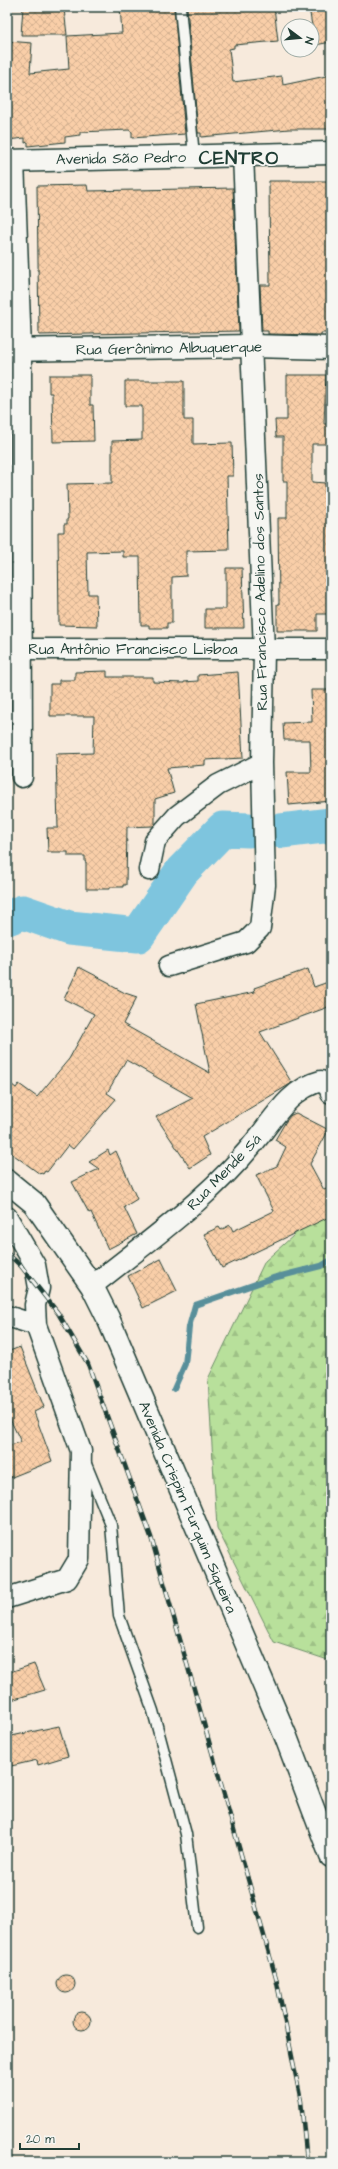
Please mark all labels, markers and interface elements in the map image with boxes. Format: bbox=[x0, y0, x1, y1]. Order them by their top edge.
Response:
north arrow bbox=[280, 18, 320, 58]
text: N bbox=[301, 35, 317, 46]
district label: CENTRO bbox=[199, 145, 279, 172]
street label: Avenida São Pedro bbox=[56, 147, 187, 170]
street label: Rua Gerônimo Albuquerque bbox=[76, 336, 262, 361]
street label: Rua Francisco Adelino dos Santos bbox=[248, 473, 273, 711]
street label: Rua Antônio Francisco Lisboa bbox=[28, 639, 238, 660]
street label: Rua Mende Sá bbox=[182, 1129, 267, 1215]
street label: Avenida Crispim Furquim Siqueira bbox=[133, 1398, 242, 1617]
scale bar bbox=[20, 2125, 79, 2151]
text: 20 m bbox=[26, 2131, 55, 2148]

